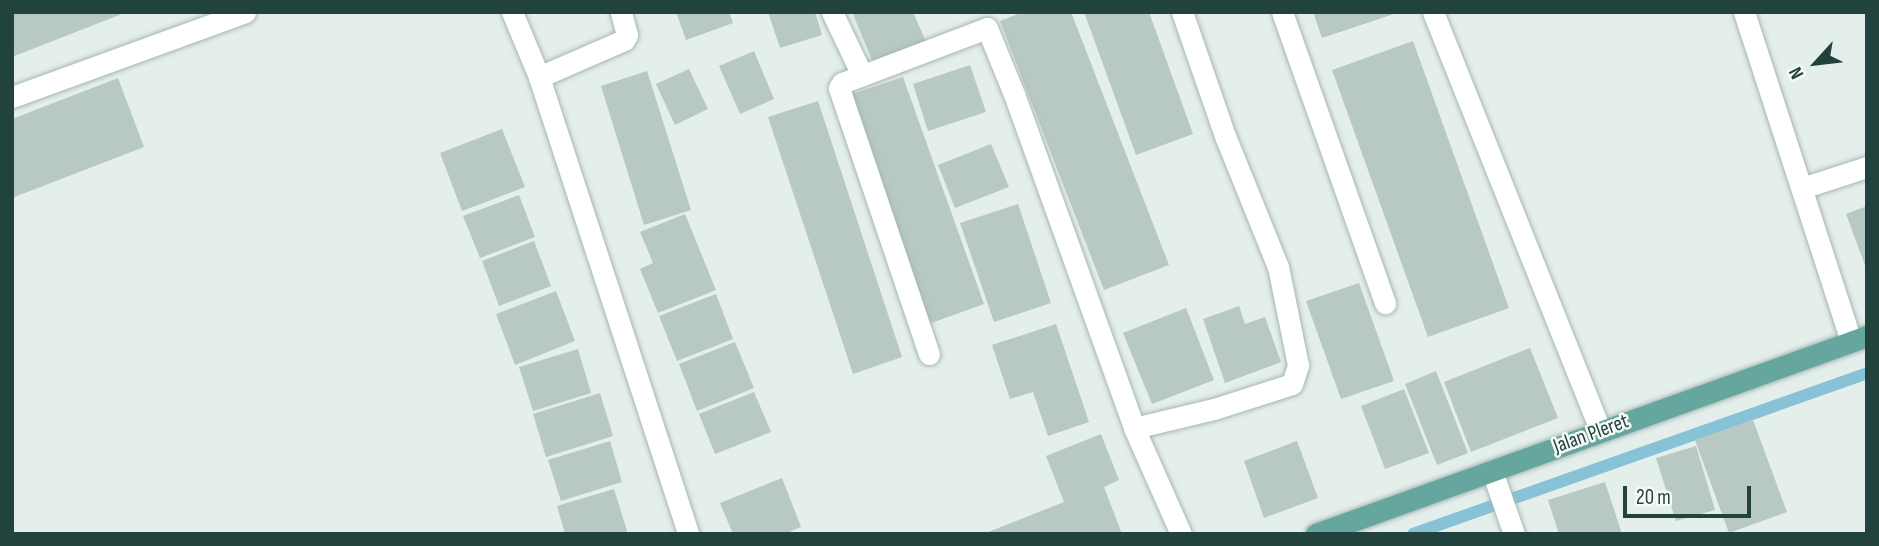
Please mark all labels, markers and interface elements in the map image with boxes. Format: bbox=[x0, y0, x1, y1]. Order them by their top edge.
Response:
north arrow bbox=[1781, 28, 1851, 98]
text: N bbox=[1784, 63, 1809, 83]
street label: Jalan Pleret bbox=[1550, 409, 1632, 459]
scale bar bbox=[1627, 472, 1755, 516]
text: 20 m bbox=[1636, 485, 1671, 510]

